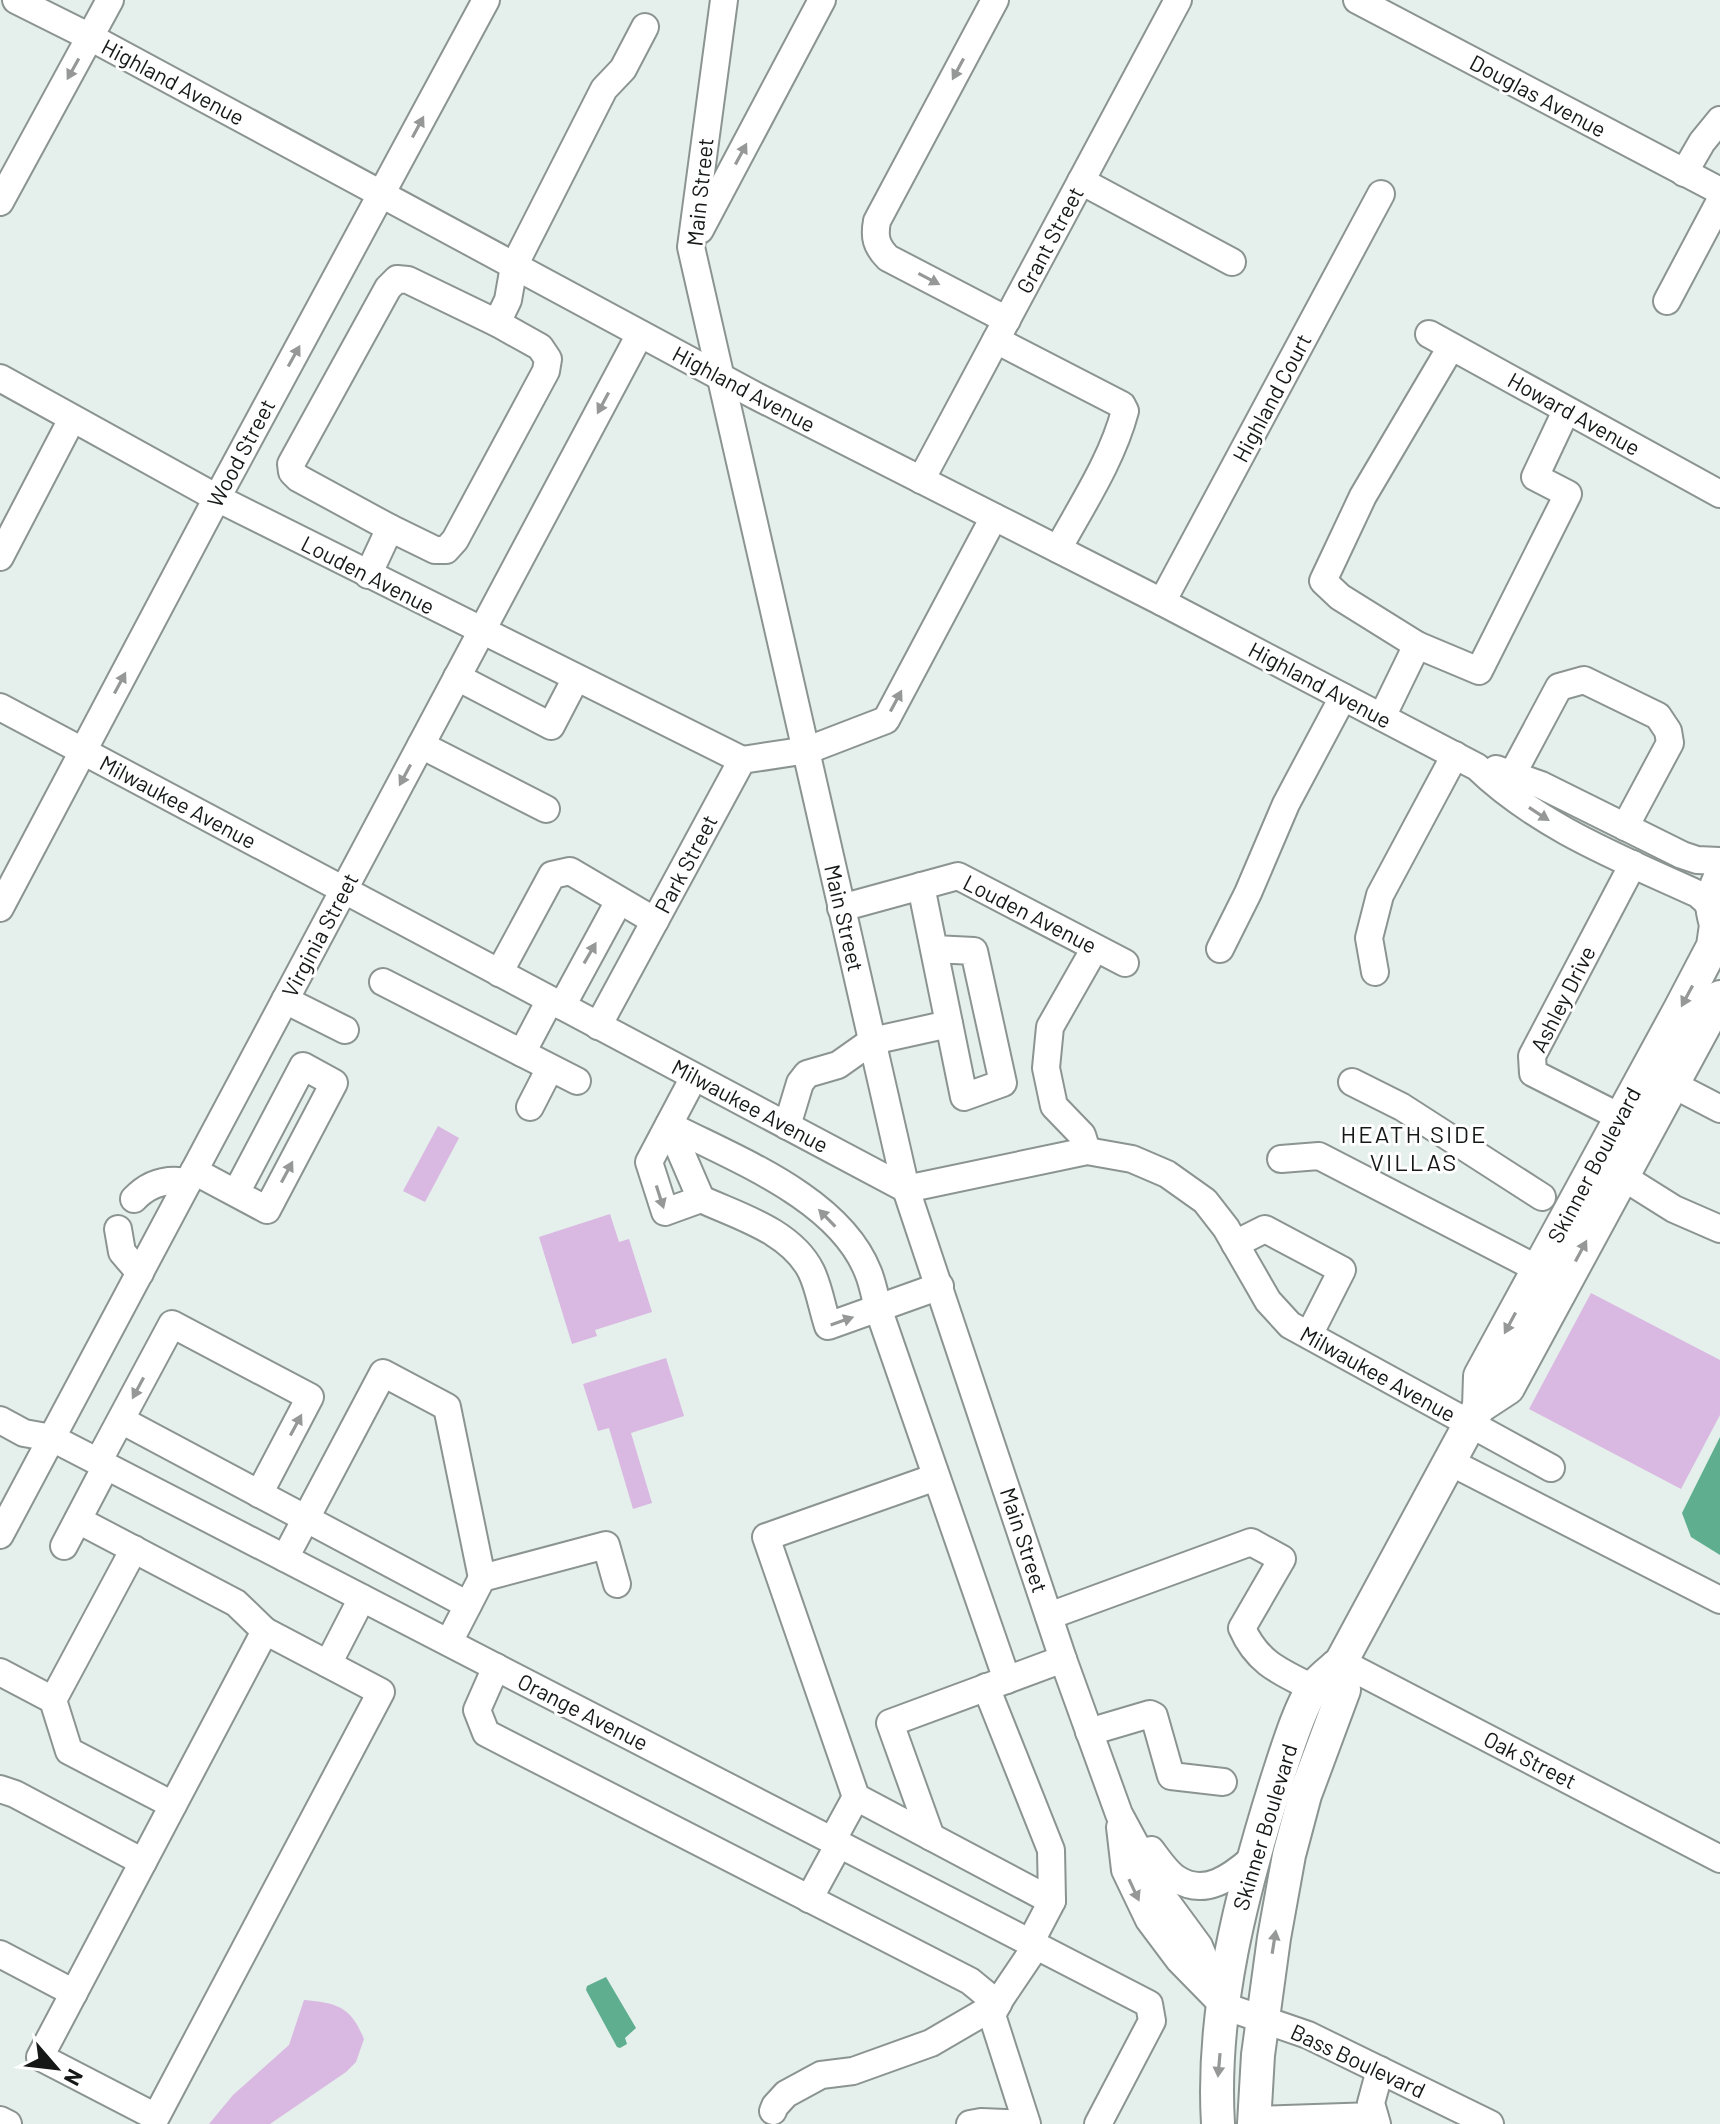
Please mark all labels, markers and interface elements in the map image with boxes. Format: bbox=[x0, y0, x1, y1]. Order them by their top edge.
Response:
street label: Highland Avenue bbox=[98, 33, 249, 130]
street label: Douglas Avenue bbox=[1466, 48, 1611, 142]
one-way arrow bbox=[66, 57, 79, 80]
one-way arrow bbox=[951, 57, 965, 80]
one-way arrow bbox=[411, 116, 425, 139]
street label: Main Street bbox=[680, 136, 718, 247]
one-way arrow bbox=[734, 142, 747, 165]
street label: Grant Street bbox=[1010, 182, 1088, 297]
one-way arrow bbox=[917, 273, 940, 286]
street label: Highland Court bbox=[1226, 329, 1316, 466]
street label: Highland Avenue bbox=[669, 340, 820, 437]
one-way arrow bbox=[287, 345, 301, 367]
street label: Howard Avenue bbox=[1504, 366, 1645, 460]
one-way arrow bbox=[596, 392, 610, 414]
street label: Wood Street bbox=[201, 394, 279, 511]
street label: Louden Avenue bbox=[297, 529, 439, 619]
street label: Highland Avenue bbox=[1245, 636, 1396, 733]
one-way arrow bbox=[113, 671, 126, 694]
one-way arrow bbox=[890, 689, 903, 712]
street label: Milwaukee Avenue bbox=[96, 749, 261, 853]
one-way arrow bbox=[398, 763, 412, 786]
one-way arrow bbox=[1529, 806, 1550, 821]
street label: Park Street bbox=[648, 810, 722, 917]
street label: Main Street bbox=[820, 862, 870, 974]
street label: Virginia Street bbox=[276, 868, 363, 1001]
street label: Louden Avenue bbox=[959, 868, 1101, 958]
street label: Ashley Drive bbox=[1524, 941, 1600, 1056]
one-way arrow bbox=[583, 942, 597, 964]
one-way arrow bbox=[1680, 984, 1693, 1007]
street label: Milwaukee Avenue bbox=[668, 1053, 833, 1157]
street label: Skinner Boulevard bbox=[1541, 1082, 1645, 1247]
district label: HEATH SIDE VILLAS bbox=[1341, 1119, 1487, 1176]
one-way arrow bbox=[279, 1161, 293, 1183]
one-way arrow bbox=[654, 1185, 667, 1209]
one-way arrow bbox=[818, 1209, 836, 1228]
one-way arrow bbox=[1574, 1239, 1588, 1262]
one-way arrow bbox=[1503, 1311, 1516, 1334]
one-way arrow bbox=[830, 1314, 854, 1326]
street label: Milwaukee Avenue bbox=[1296, 1320, 1461, 1427]
one-way arrow bbox=[131, 1376, 144, 1399]
one-way arrow bbox=[289, 1413, 302, 1436]
street label: Main Street bbox=[996, 1484, 1054, 1595]
street label: Orange Avenue bbox=[514, 1667, 653, 1755]
street label: Oak Street bbox=[1480, 1725, 1581, 1793]
street label: Skinner Boulevard bbox=[1226, 1740, 1302, 1913]
one-way arrow bbox=[1127, 1878, 1141, 1901]
one-way arrow bbox=[1268, 1930, 1280, 1955]
street label: Bass Boulevard bbox=[1287, 2018, 1430, 2103]
north arrow bbox=[16, 2028, 96, 2108]
one-way arrow bbox=[1212, 2053, 1225, 2078]
text: N bbox=[60, 2065, 89, 2090]

